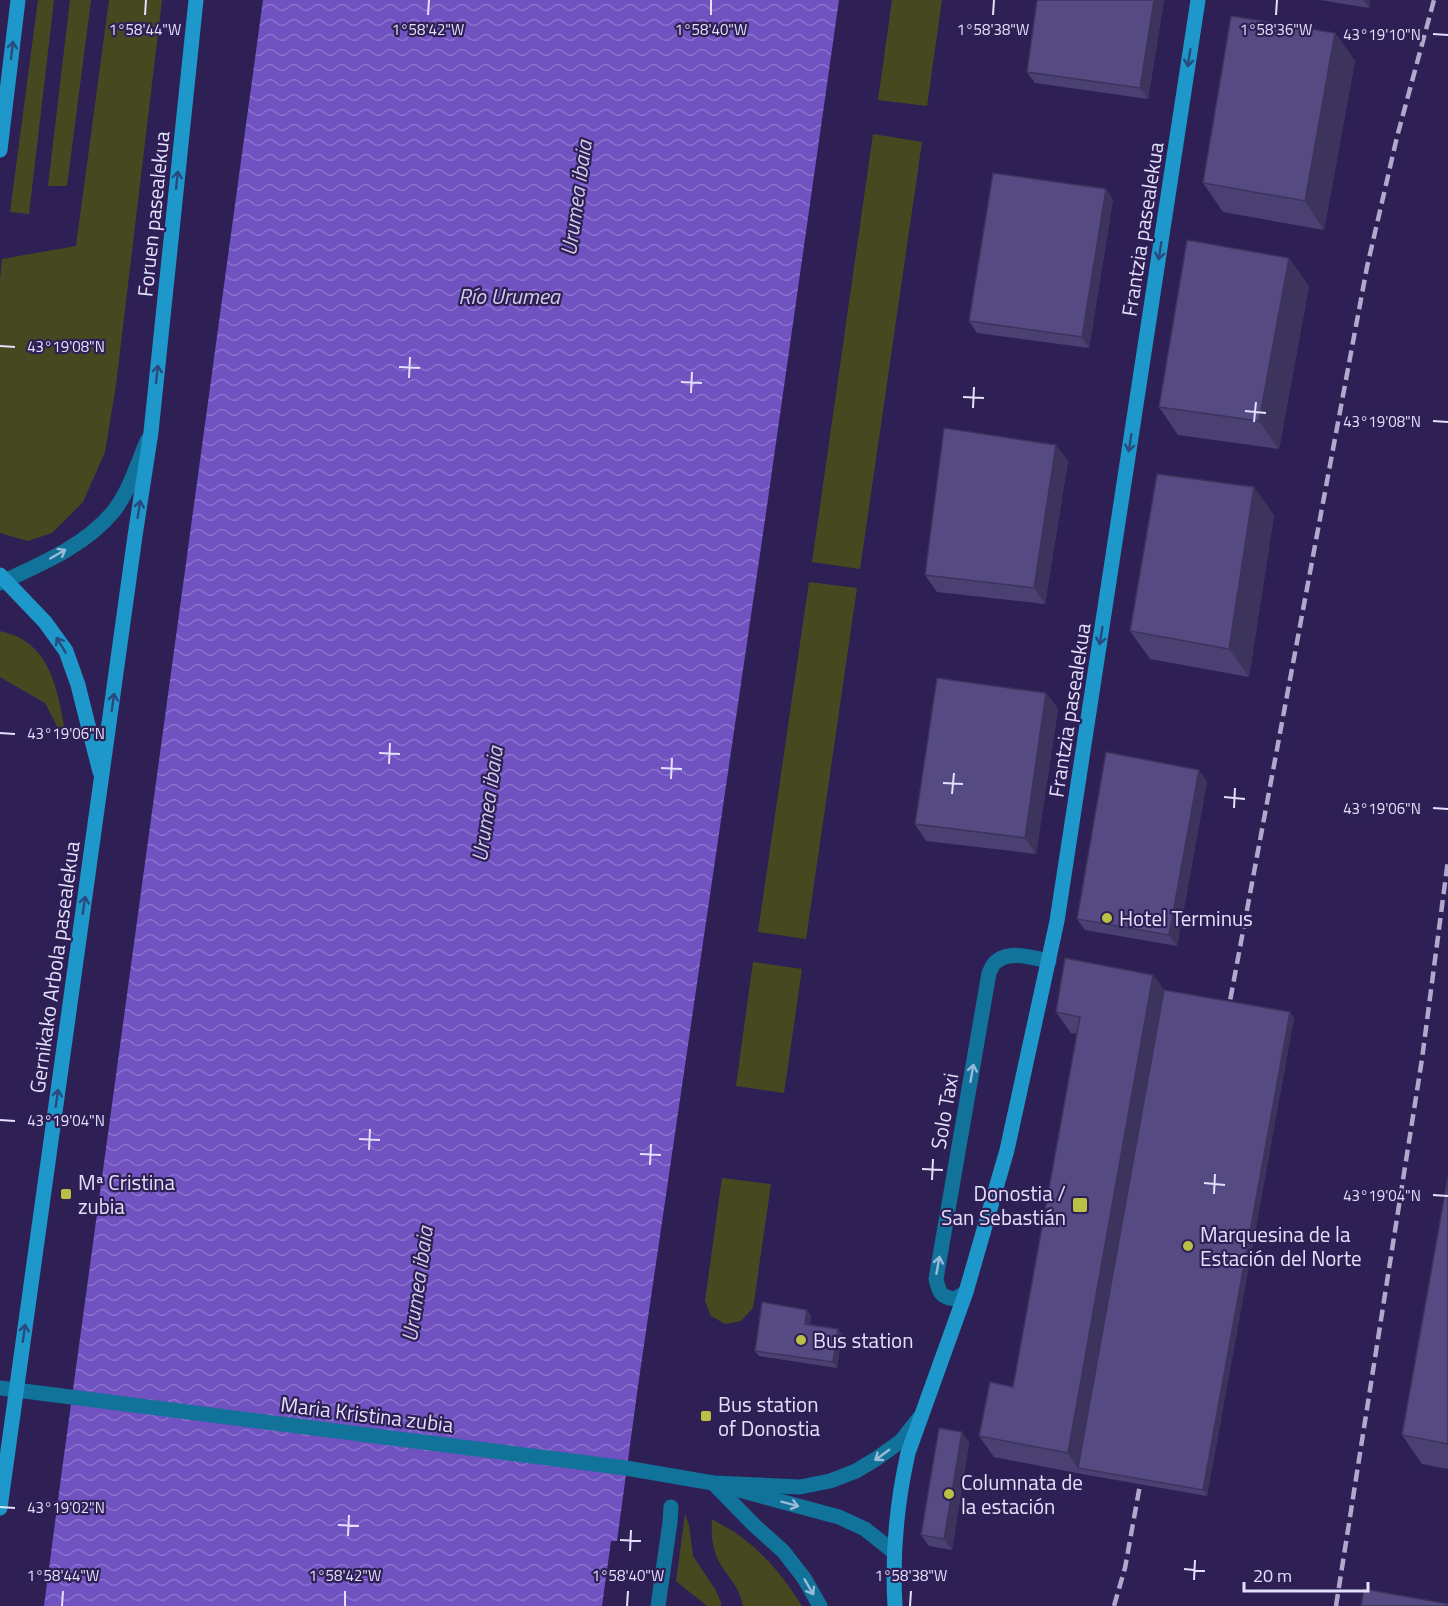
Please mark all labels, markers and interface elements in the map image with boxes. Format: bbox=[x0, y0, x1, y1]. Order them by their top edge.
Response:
text: 1°58'44"W bbox=[109, 18, 181, 41]
text: 1°58'42"W bbox=[392, 18, 464, 41]
text: 1°58'40"W bbox=[675, 18, 747, 41]
text: 1°58'38"W bbox=[957, 18, 1029, 41]
text: 1°58'36"W bbox=[1240, 18, 1312, 41]
text: 43°19'10"N bbox=[1343, 23, 1421, 46]
one-way arrow bbox=[7, 41, 18, 60]
one-way arrow bbox=[1184, 47, 1195, 67]
street label: Foruen pasealekua bbox=[128, 129, 178, 298]
water label: Urumea ibaia bbox=[551, 136, 601, 258]
street label: Frantzia pasealekua bbox=[1112, 139, 1172, 318]
one-way arrow bbox=[172, 171, 183, 190]
one-way arrow bbox=[1154, 240, 1165, 260]
water label: Río Urumea bbox=[458, 279, 562, 313]
text: 43°19'08"N bbox=[27, 335, 105, 358]
one-way arrow bbox=[152, 364, 163, 384]
text: 43°19'08"N bbox=[1343, 410, 1421, 433]
one-way arrow bbox=[1125, 433, 1136, 453]
one-way arrow bbox=[134, 499, 145, 519]
one-way arrow bbox=[49, 548, 66, 560]
street label: Frantzia pasealekua bbox=[1039, 620, 1099, 799]
one-way arrow bbox=[1096, 626, 1107, 646]
one-way arrow bbox=[55, 637, 67, 654]
one-way arrow bbox=[107, 693, 118, 712]
text: 43°19'06"N bbox=[27, 722, 105, 745]
water label: Urumea ibaia bbox=[462, 742, 512, 864]
text: 43°19'06"N bbox=[1343, 797, 1421, 820]
street label: Gernikako Arbola pasealekua bbox=[20, 838, 88, 1095]
one-way arrow bbox=[79, 896, 90, 915]
place label: Hotel Terminus bbox=[1119, 902, 1253, 934]
marker: Hotel Terminus bbox=[1100, 911, 1114, 925]
one-way arrow bbox=[966, 1063, 977, 1083]
street label: Solo Taxi bbox=[922, 1070, 966, 1152]
one-way arrow bbox=[51, 1089, 62, 1108]
text: 43°19'04"N bbox=[27, 1109, 105, 1132]
place label: Mª Cristina zubia bbox=[78, 1166, 176, 1222]
place label: Donostia / San Sebastián bbox=[941, 1177, 1066, 1233]
text: 43°19'04"N bbox=[1343, 1184, 1421, 1207]
marker: Mª Cristina zubia bbox=[59, 1187, 73, 1201]
marker: Donostia / San Sebastián bbox=[1071, 1196, 1089, 1214]
place label: Marquesina de la Estación del Norte bbox=[1200, 1218, 1362, 1274]
water label: Urumea ibaia bbox=[392, 1222, 442, 1344]
marker: Marquesina de la Estación del Norte bbox=[1181, 1239, 1195, 1253]
one-way arrow bbox=[933, 1256, 944, 1275]
one-way arrow bbox=[18, 1323, 29, 1343]
place label: Bus station bbox=[813, 1324, 913, 1356]
marker: Bus station bbox=[794, 1333, 808, 1347]
street label: Maria Kristina zubia bbox=[279, 1388, 456, 1441]
place label: Bus station of Donostia bbox=[718, 1388, 820, 1444]
marker: Bus station of Donostia bbox=[699, 1409, 713, 1423]
one-way arrow bbox=[875, 1449, 891, 1461]
place label: Columnata de la estación bbox=[961, 1466, 1083, 1522]
marker: Columnata de la estación bbox=[942, 1487, 956, 1501]
text: 43°19'02"N bbox=[27, 1496, 105, 1519]
one-way arrow bbox=[780, 1499, 799, 1510]
scale bar bbox=[1244, 1555, 1368, 1593]
text: 20 m bbox=[1253, 1562, 1292, 1589]
text: 1°58'44"W bbox=[27, 1564, 99, 1587]
text: 1°58'42"W bbox=[309, 1564, 381, 1587]
text: 1°58'40"W bbox=[592, 1564, 664, 1587]
text: 1°58'38"W bbox=[875, 1564, 947, 1587]
one-way arrow bbox=[803, 1578, 815, 1595]

